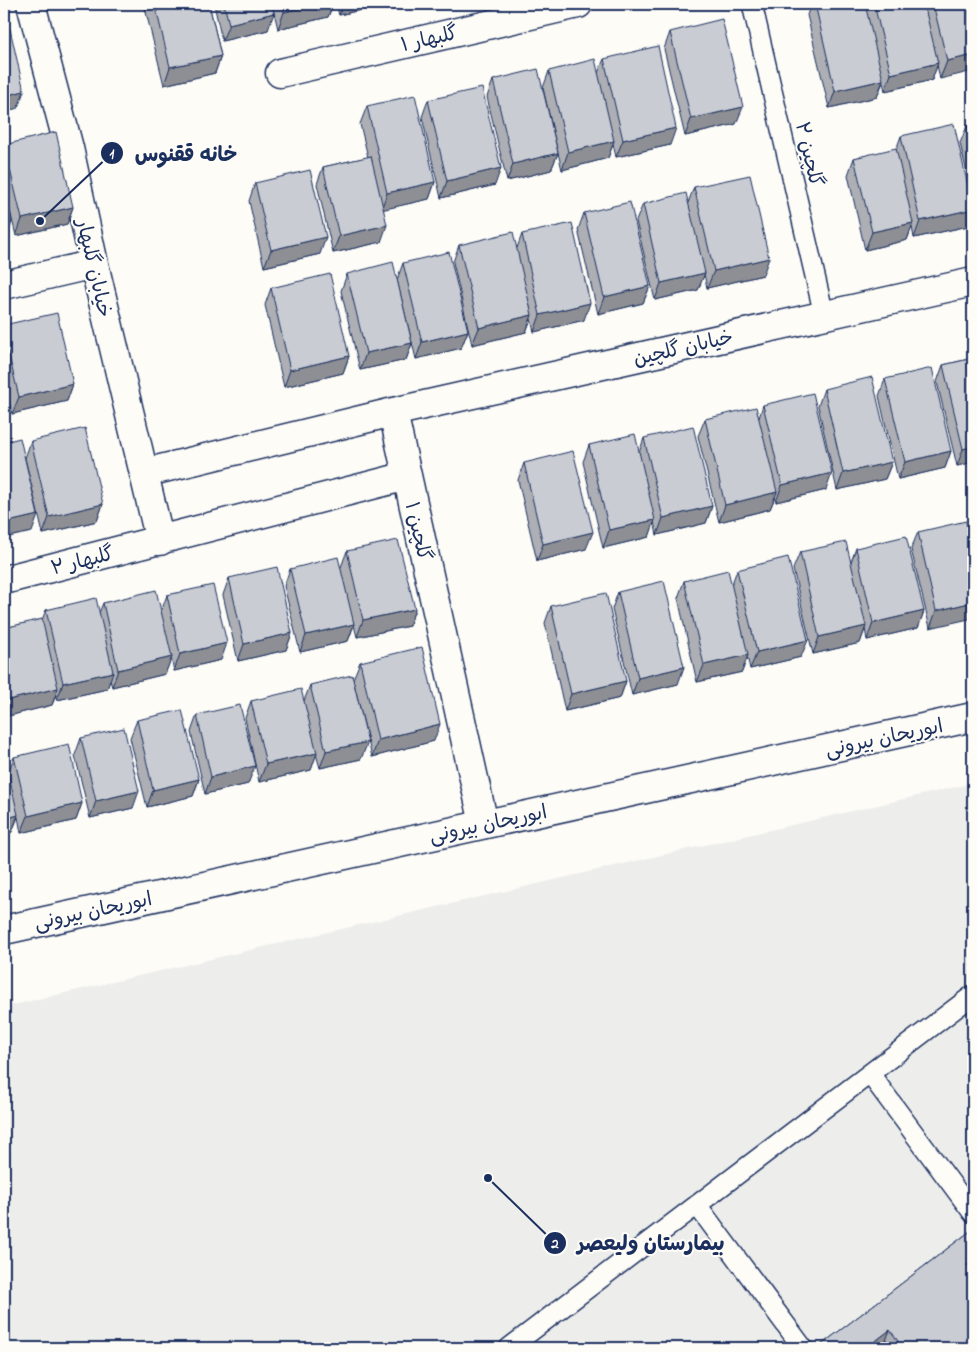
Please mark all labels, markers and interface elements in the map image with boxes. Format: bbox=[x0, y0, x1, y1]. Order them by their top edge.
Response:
street label: گلبهار ۱ bbox=[398, 20, 461, 61]
street label: گلچین ۲ bbox=[786, 119, 829, 190]
callout: خانه ققنوس bbox=[100, 135, 247, 171]
text: خانه ققنوس bbox=[135, 141, 237, 171]
text: 1 bbox=[110, 143, 115, 165]
street label: خیابان گلبهار bbox=[67, 215, 118, 321]
street label: خیابان گلچین bbox=[631, 324, 736, 375]
street label: گلچین ۱ bbox=[396, 499, 437, 564]
street label: گلبهار ۲ bbox=[48, 541, 117, 584]
street label: ابوریحان بیرونی bbox=[823, 713, 946, 766]
street label: ابوریحان بیرونی bbox=[427, 799, 550, 852]
street label: ابوریحان بیرونی bbox=[32, 886, 155, 939]
callout: بیمارستان ولیعصر bbox=[542, 1225, 735, 1261]
text: بیمارستان ولیعصر bbox=[575, 1230, 725, 1260]
text: 2 bbox=[550, 1233, 559, 1255]

